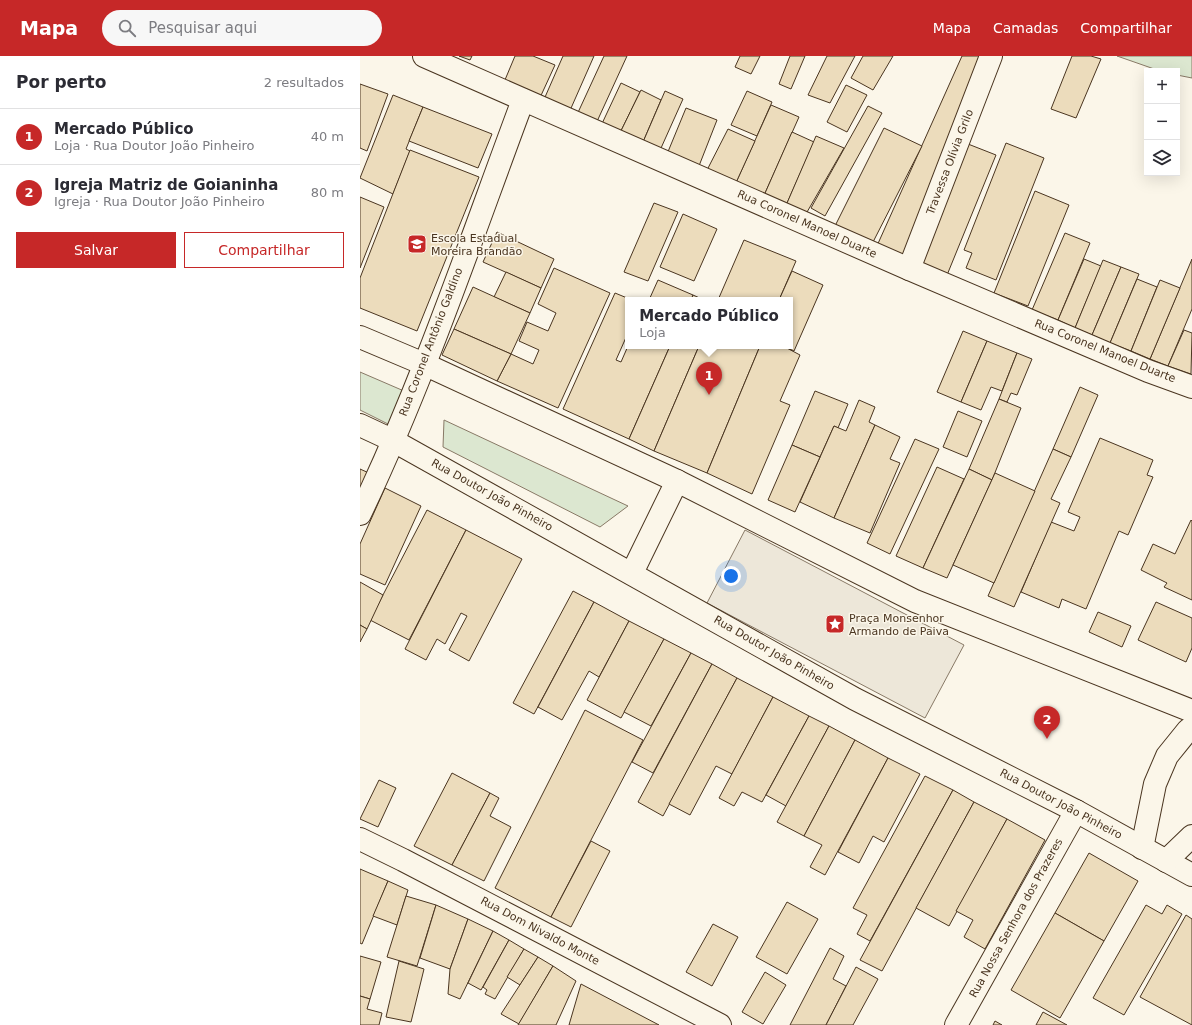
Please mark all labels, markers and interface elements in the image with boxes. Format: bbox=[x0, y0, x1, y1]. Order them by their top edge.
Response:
search box bbox=[102, 10, 382, 46]
text: Mapa bbox=[20, 17, 78, 39]
icon: search bbox=[116, 17, 138, 39]
text: Pesquisar aqui bbox=[148, 19, 257, 37]
text: Mapa bbox=[933, 20, 971, 36]
text: Camadas bbox=[993, 20, 1058, 36]
text: Compartilhar bbox=[1080, 20, 1172, 36]
map controls bbox=[1144, 68, 1180, 176]
button: + bbox=[1144, 68, 1180, 104]
text: Por perto bbox=[16, 72, 106, 92]
text: 2 resultados bbox=[264, 75, 344, 90]
button: − bbox=[1144, 104, 1180, 140]
street label: Travessa Olívia Grilo bbox=[924, 107, 976, 217]
text: Mercado Público bbox=[54, 120, 194, 138]
text: 1 bbox=[24, 129, 34, 144]
text: 40 m bbox=[311, 129, 344, 144]
text: Loja · Rua Doutor João Pinheiro bbox=[54, 138, 255, 153]
button: layers bbox=[1144, 140, 1180, 176]
text: Igreja Matriz de Goianinha bbox=[54, 176, 278, 194]
text: 2 bbox=[24, 185, 34, 200]
text: 80 m bbox=[311, 185, 344, 200]
street label: Rua Coronel Manoel Duarte bbox=[735, 187, 879, 261]
text: Igreja · Rua Doutor João Pinheiro bbox=[54, 194, 265, 209]
button: Salvar bbox=[16, 232, 176, 268]
button: Compartilhar bbox=[184, 232, 344, 268]
place label: Escola Estadual Moreira Brandão bbox=[431, 232, 523, 258]
school or university icon: Escola Estadual Moreira Brandão bbox=[406, 233, 428, 255]
street label: Rua Coronel Antônio Galdino bbox=[397, 266, 465, 418]
popup bbox=[625, 297, 793, 349]
text: Mercado Público bbox=[639, 307, 779, 325]
street label: Rua Coronel Manoel Duarte bbox=[1033, 317, 1178, 385]
text: Loja bbox=[639, 325, 666, 340]
pin: 1 bbox=[696, 362, 722, 395]
street label: Rua Doutor João Pinheiro bbox=[429, 456, 555, 534]
your location bbox=[721, 566, 741, 586]
place label: Praça Monsenhor Armando de Paiva bbox=[849, 612, 949, 638]
street label: Rua Doutor João Pinheiro bbox=[712, 613, 837, 693]
place icon: Praça Monsenhor Armando de Paiva bbox=[824, 613, 846, 635]
pin: 2 bbox=[1034, 706, 1060, 739]
street label: Rua Doutor João Pinheiro bbox=[998, 766, 1125, 842]
street label: Rua Nossa Senhora dos Prazeres bbox=[967, 836, 1065, 1000]
street label: Rua Dom Nivaldo Monte bbox=[478, 894, 602, 968]

